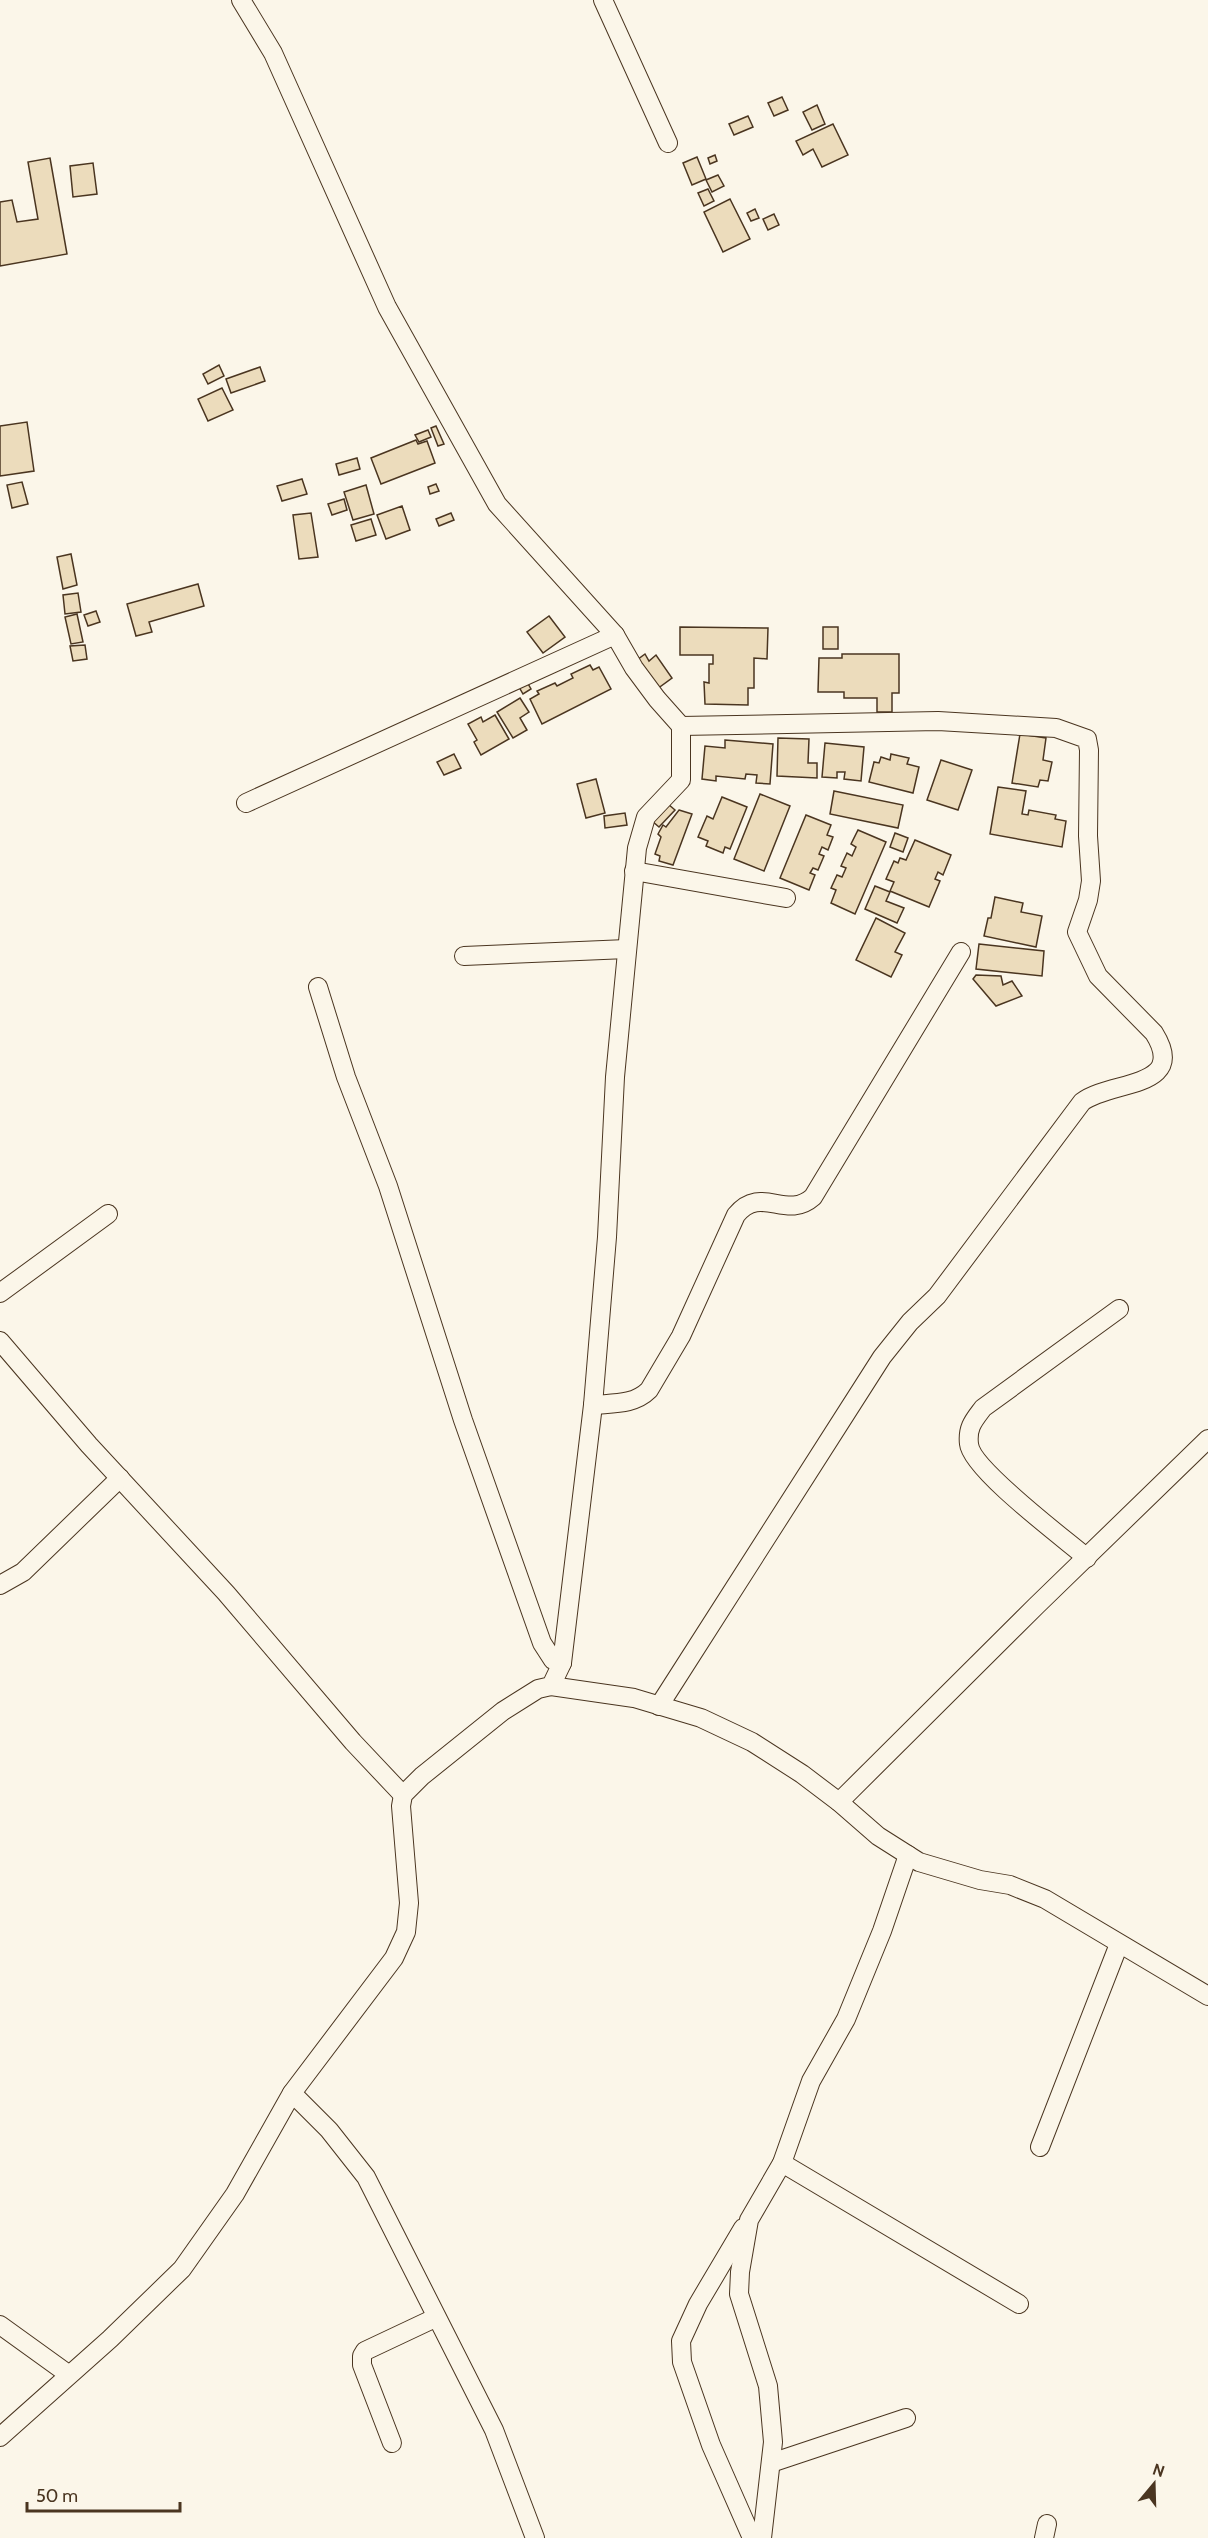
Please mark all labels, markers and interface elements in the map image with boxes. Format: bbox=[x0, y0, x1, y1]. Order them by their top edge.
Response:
north arrow bbox=[1124, 2454, 1184, 2514]
text: N bbox=[1150, 2459, 1167, 2481]
scale bar bbox=[27, 2475, 180, 2513]
text: 50 m bbox=[36, 2485, 78, 2507]

